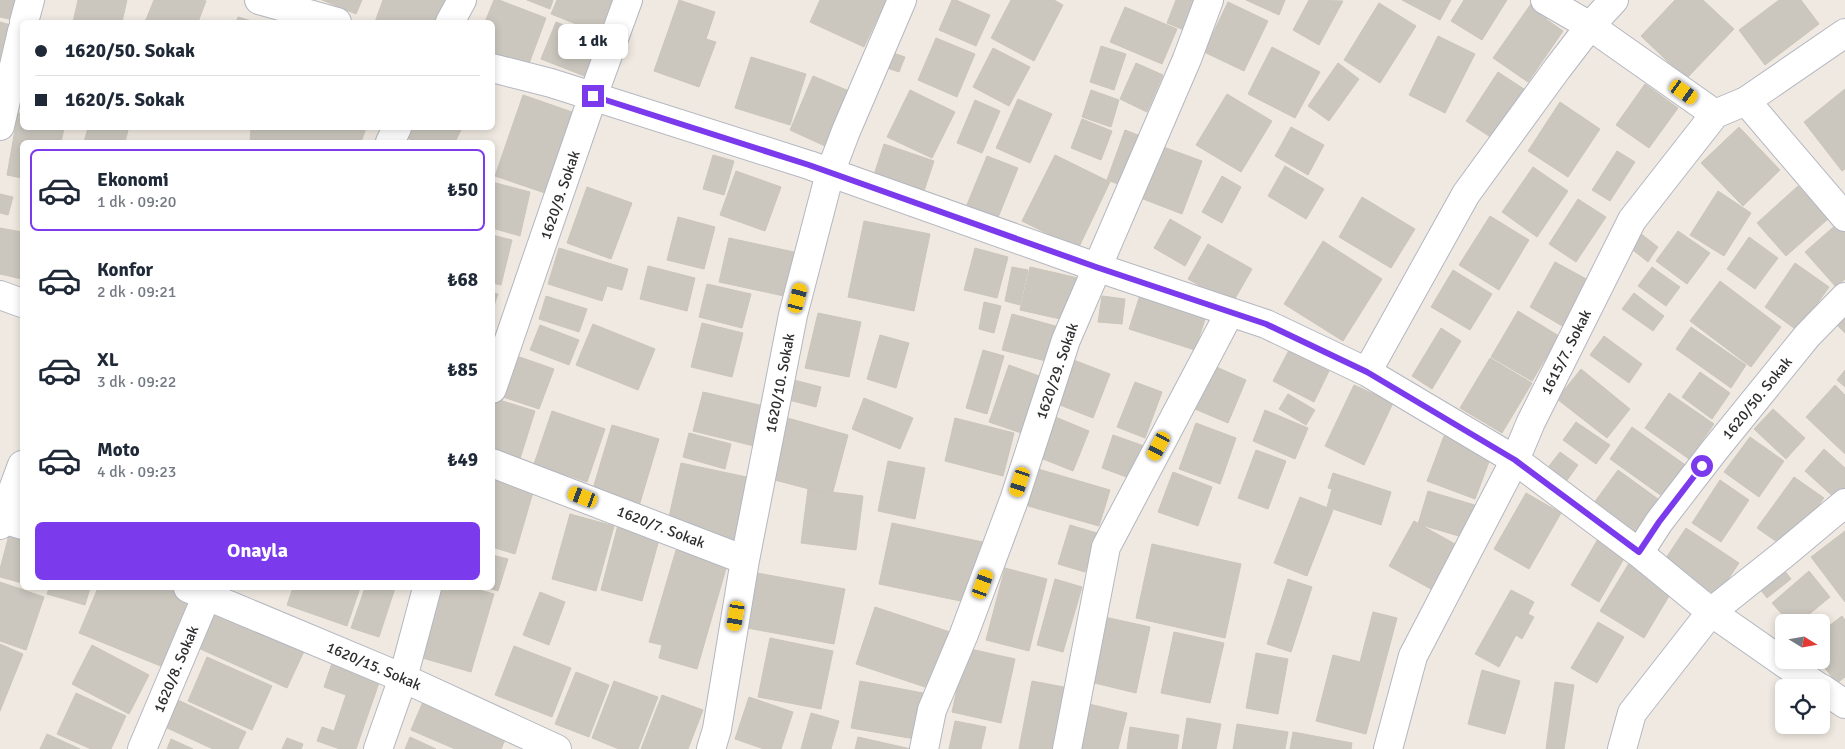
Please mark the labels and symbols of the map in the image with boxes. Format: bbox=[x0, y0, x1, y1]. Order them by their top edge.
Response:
callout: 1 dk bbox=[558, 23, 628, 58]
car bbox=[1667, 77, 1700, 107]
route end bbox=[582, 85, 604, 107]
street label: 1620/9. Sokak bbox=[536, 148, 584, 242]
car bbox=[786, 282, 809, 314]
street label: 1615/7. Sokak bbox=[1537, 306, 1595, 397]
street label: 1620/29. Sokak bbox=[1032, 320, 1082, 422]
street label: 1620/10. Sokak bbox=[762, 331, 799, 434]
street label: 1620/50. Sokak bbox=[1718, 353, 1796, 443]
car bbox=[1145, 429, 1172, 463]
route start bbox=[1691, 455, 1713, 477]
car bbox=[1008, 465, 1031, 499]
car bbox=[566, 485, 599, 509]
street label: 1620/7. Sokak bbox=[614, 502, 708, 552]
car bbox=[970, 567, 995, 601]
car bbox=[726, 600, 745, 632]
north arrow bbox=[1775, 614, 1830, 669]
street label: 1620/8. Sokak bbox=[150, 622, 203, 715]
street label: 1620/15. Sokak bbox=[324, 638, 424, 694]

